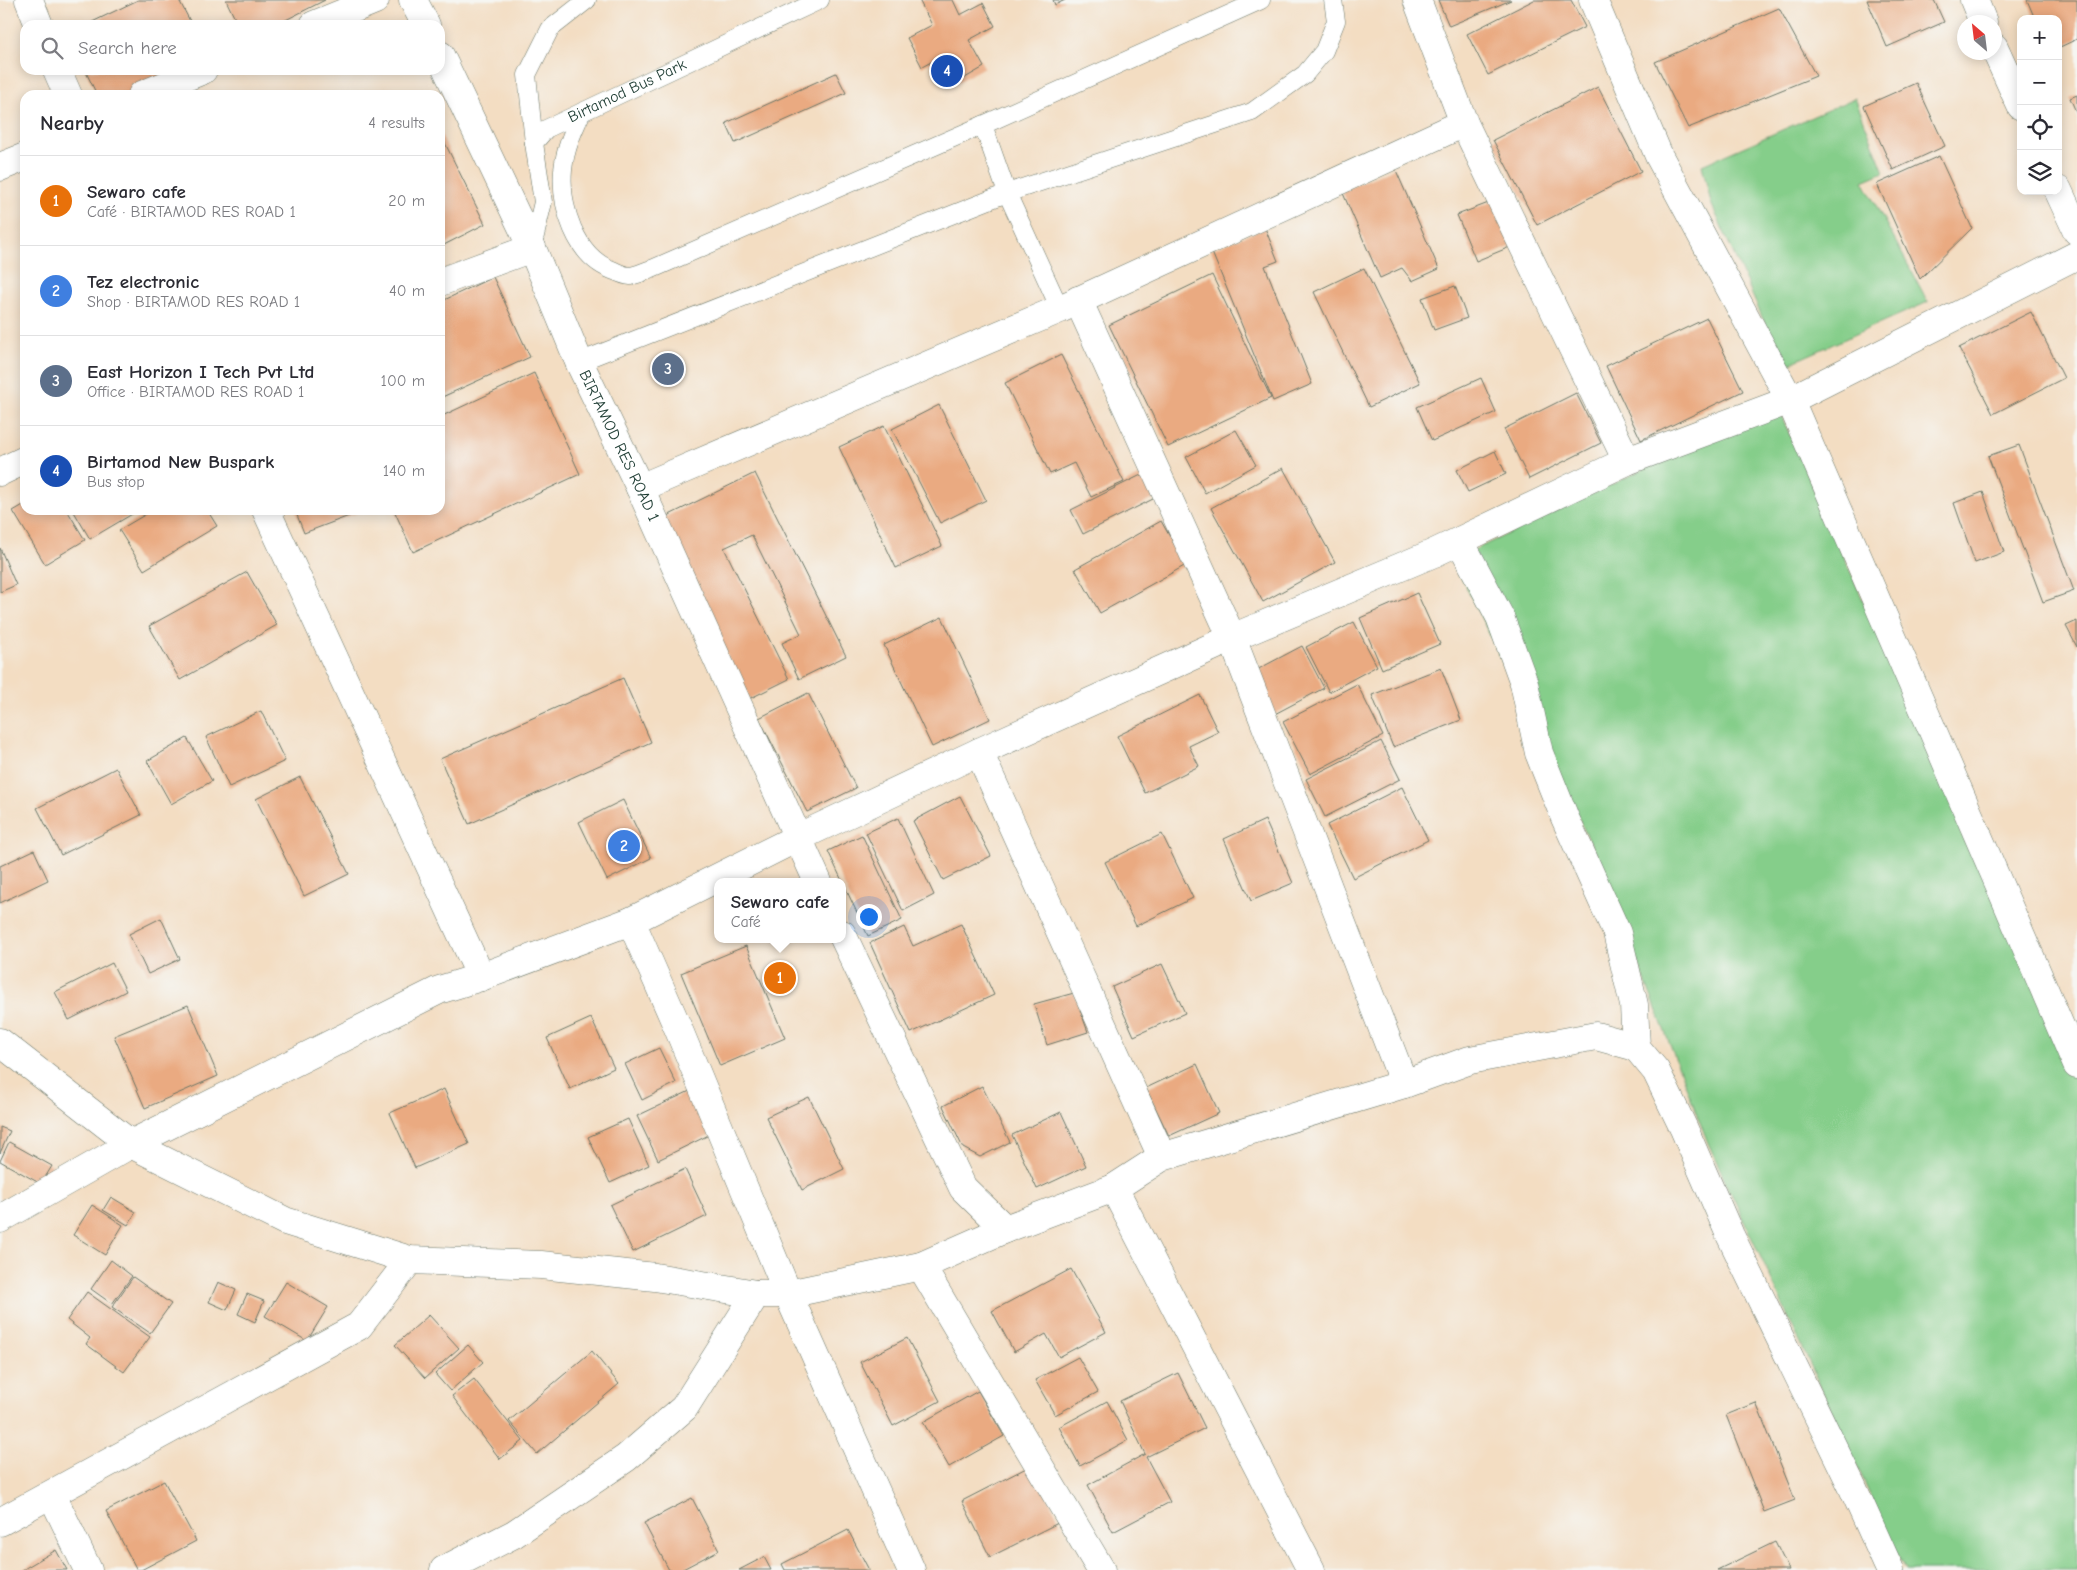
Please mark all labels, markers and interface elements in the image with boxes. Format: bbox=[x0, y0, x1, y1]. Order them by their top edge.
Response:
north arrow bbox=[1957, 15, 2002, 60]
map controls bbox=[2017, 15, 2062, 195]
button: + bbox=[2017, 15, 2062, 60]
search box bbox=[20, 20, 445, 75]
icon: search bbox=[38, 34, 66, 62]
text: Search here bbox=[78, 37, 177, 59]
pin: 4 bbox=[931, 52, 963, 90]
street label: Birtamod Bus Park bbox=[565, 55, 689, 126]
button: − bbox=[2017, 60, 2062, 105]
button: locate bbox=[2017, 105, 2062, 150]
text: Nearby bbox=[40, 111, 104, 135]
text: 4 results bbox=[368, 114, 425, 132]
button: layers bbox=[2017, 150, 2062, 195]
text: Sewaro cafe bbox=[87, 181, 186, 203]
text: 1 bbox=[53, 192, 59, 210]
text: 20 m bbox=[388, 192, 425, 210]
text: Café · BIRTAMOD RES ROAD 1 bbox=[87, 203, 296, 221]
text: Tez electronic bbox=[87, 271, 199, 293]
text: 2 bbox=[52, 282, 60, 300]
text: 40 m bbox=[389, 282, 425, 300]
text: Shop · BIRTAMOD RES ROAD 1 bbox=[87, 293, 300, 311]
pin: 3 bbox=[652, 350, 684, 388]
text: East Horizon I Tech Pvt Ltd bbox=[87, 361, 314, 383]
street label: BIRTAMOD RES ROAD 1 bbox=[575, 367, 663, 524]
text: 3 bbox=[52, 372, 60, 390]
text: 100 m bbox=[381, 372, 425, 390]
text: Office · BIRTAMOD RES ROAD 1 bbox=[87, 383, 304, 401]
text: Birtamod New Buspark bbox=[87, 451, 274, 473]
text: 4 bbox=[52, 462, 60, 480]
text: 140 m bbox=[383, 462, 425, 480]
text: Bus stop bbox=[87, 473, 145, 491]
pin: 2 bbox=[608, 827, 640, 865]
popup bbox=[714, 878, 846, 943]
text: Sewaro cafe bbox=[731, 891, 829, 913]
your location bbox=[856, 904, 882, 930]
text: Café bbox=[731, 913, 761, 931]
pin: 1 bbox=[764, 959, 796, 997]

